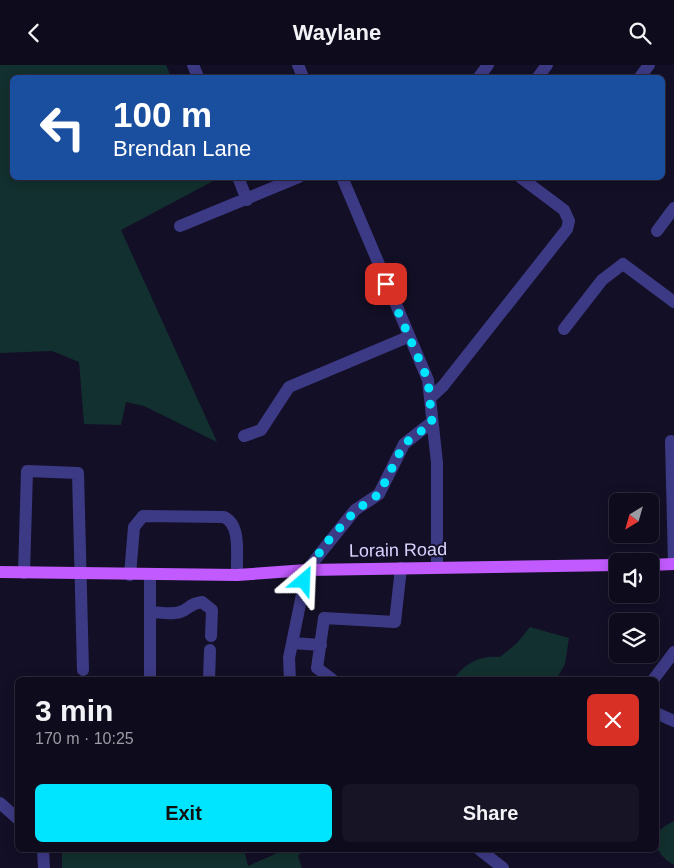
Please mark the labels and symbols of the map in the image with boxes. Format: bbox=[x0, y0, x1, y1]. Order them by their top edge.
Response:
pin bbox=[365, 263, 407, 305]
north arrow bbox=[609, 493, 659, 543]
street label: Lorain Road bbox=[349, 539, 447, 561]
position arrow bbox=[277, 554, 329, 606]

